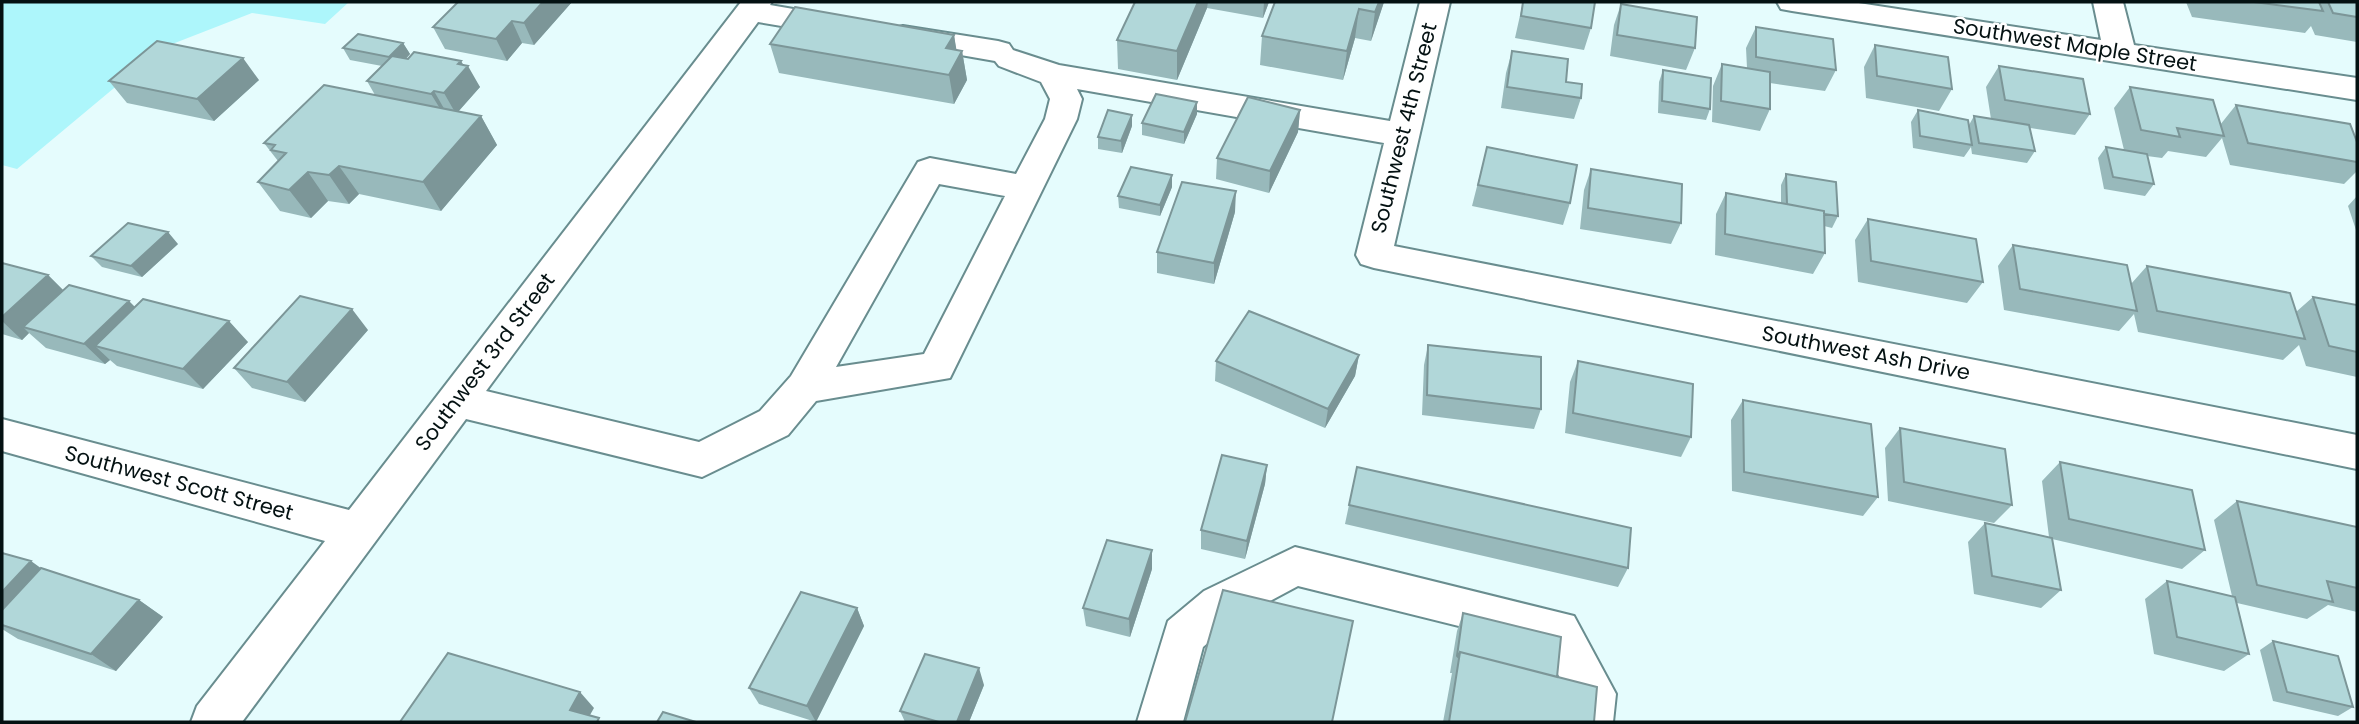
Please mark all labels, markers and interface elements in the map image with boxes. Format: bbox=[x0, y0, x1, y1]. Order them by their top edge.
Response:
street label: Southwest Maple Street bbox=[1951, 11, 2199, 78]
street label: Southwest 4th Street bbox=[1363, 20, 1444, 236]
street label: Southwest 3rd Street bbox=[408, 267, 561, 457]
street label: Southwest Ash Drive bbox=[1759, 318, 1973, 387]
street label: Southwest Scott Street bbox=[62, 438, 297, 527]

